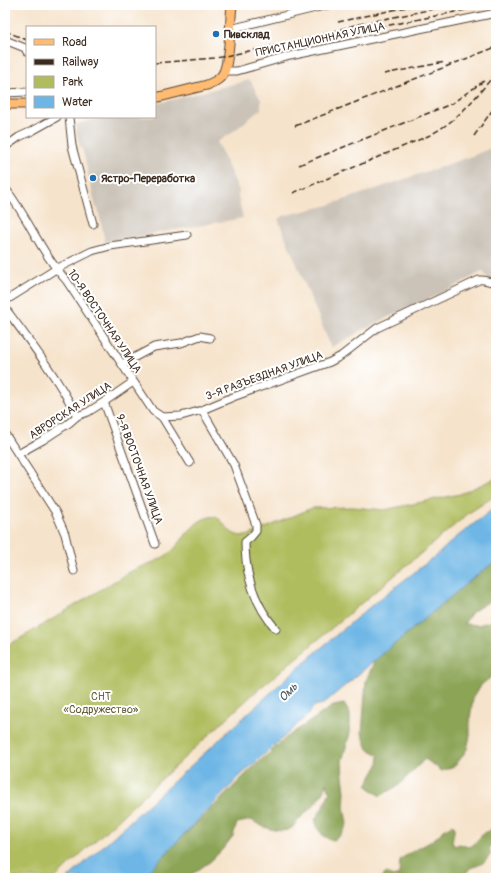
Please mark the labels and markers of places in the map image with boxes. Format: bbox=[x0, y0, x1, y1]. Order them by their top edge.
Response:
place label: Пивсклад bbox=[224, 28, 270, 41]
marker: Пивсклад bbox=[211, 29, 221, 39]
place label: Ястро-Переработка bbox=[101, 172, 195, 185]
marker: Ястро-Переработка bbox=[88, 173, 98, 183]

